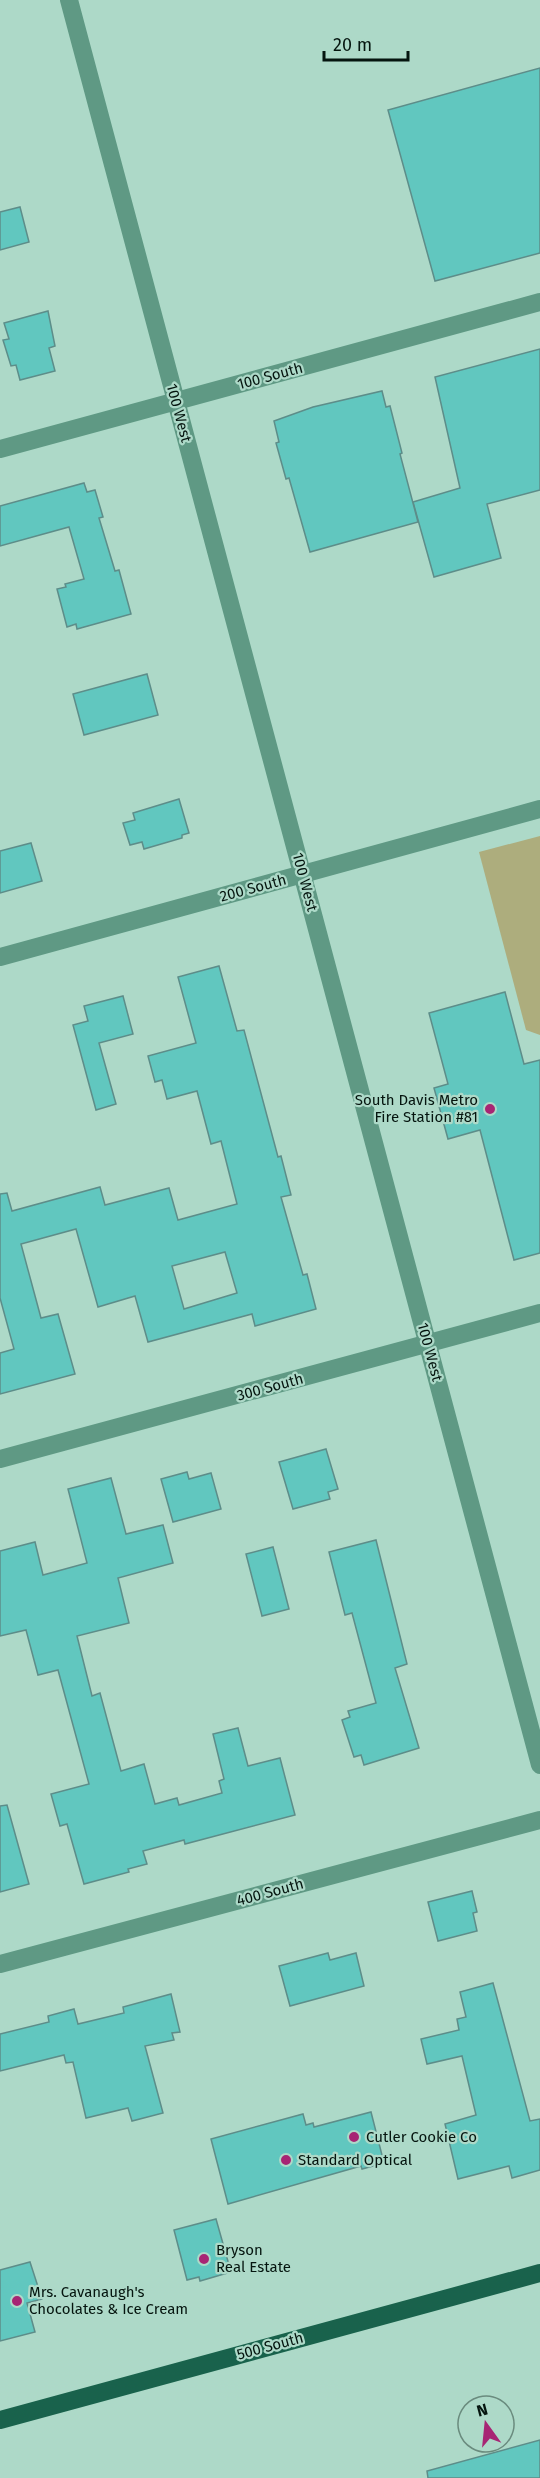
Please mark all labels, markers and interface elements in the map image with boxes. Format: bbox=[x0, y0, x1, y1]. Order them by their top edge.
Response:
scale bar bbox=[324, 24, 408, 62]
text: 20 m bbox=[333, 34, 372, 56]
street label: 100 South bbox=[235, 359, 305, 393]
street label: 100 West bbox=[163, 382, 196, 445]
street label: 100 West bbox=[289, 851, 322, 914]
street label: 200 South bbox=[218, 871, 288, 905]
place label: South Davis Metro Fire Station #81 bbox=[355, 1091, 478, 1126]
marker: South Davis Metro Fire Station #81 bbox=[483, 1102, 497, 1116]
street label: 100 West bbox=[414, 1321, 447, 1384]
street label: 300 South bbox=[235, 1369, 305, 1405]
street label: 400 South bbox=[235, 1874, 305, 1910]
place label: Cutler Cookie Co bbox=[366, 2128, 477, 2146]
marker: Cutler Cookie Co bbox=[347, 2130, 361, 2144]
place label: Standard Optical bbox=[298, 2151, 413, 2169]
marker: Standard Optical bbox=[279, 2153, 293, 2167]
place label: Bryson Real Estate bbox=[216, 2241, 291, 2276]
marker: Bryson Real Estate bbox=[197, 2252, 211, 2266]
place label: Mrs. Cavanaugh's Chocolates & Ice Cream bbox=[29, 2283, 188, 2318]
marker: Mrs. Cavanaugh's Chocolates & Ice Cream bbox=[10, 2294, 24, 2308]
street label: 500 South bbox=[235, 2328, 305, 2364]
north arrow bbox=[456, 2394, 516, 2454]
text: N bbox=[475, 2399, 490, 2421]

